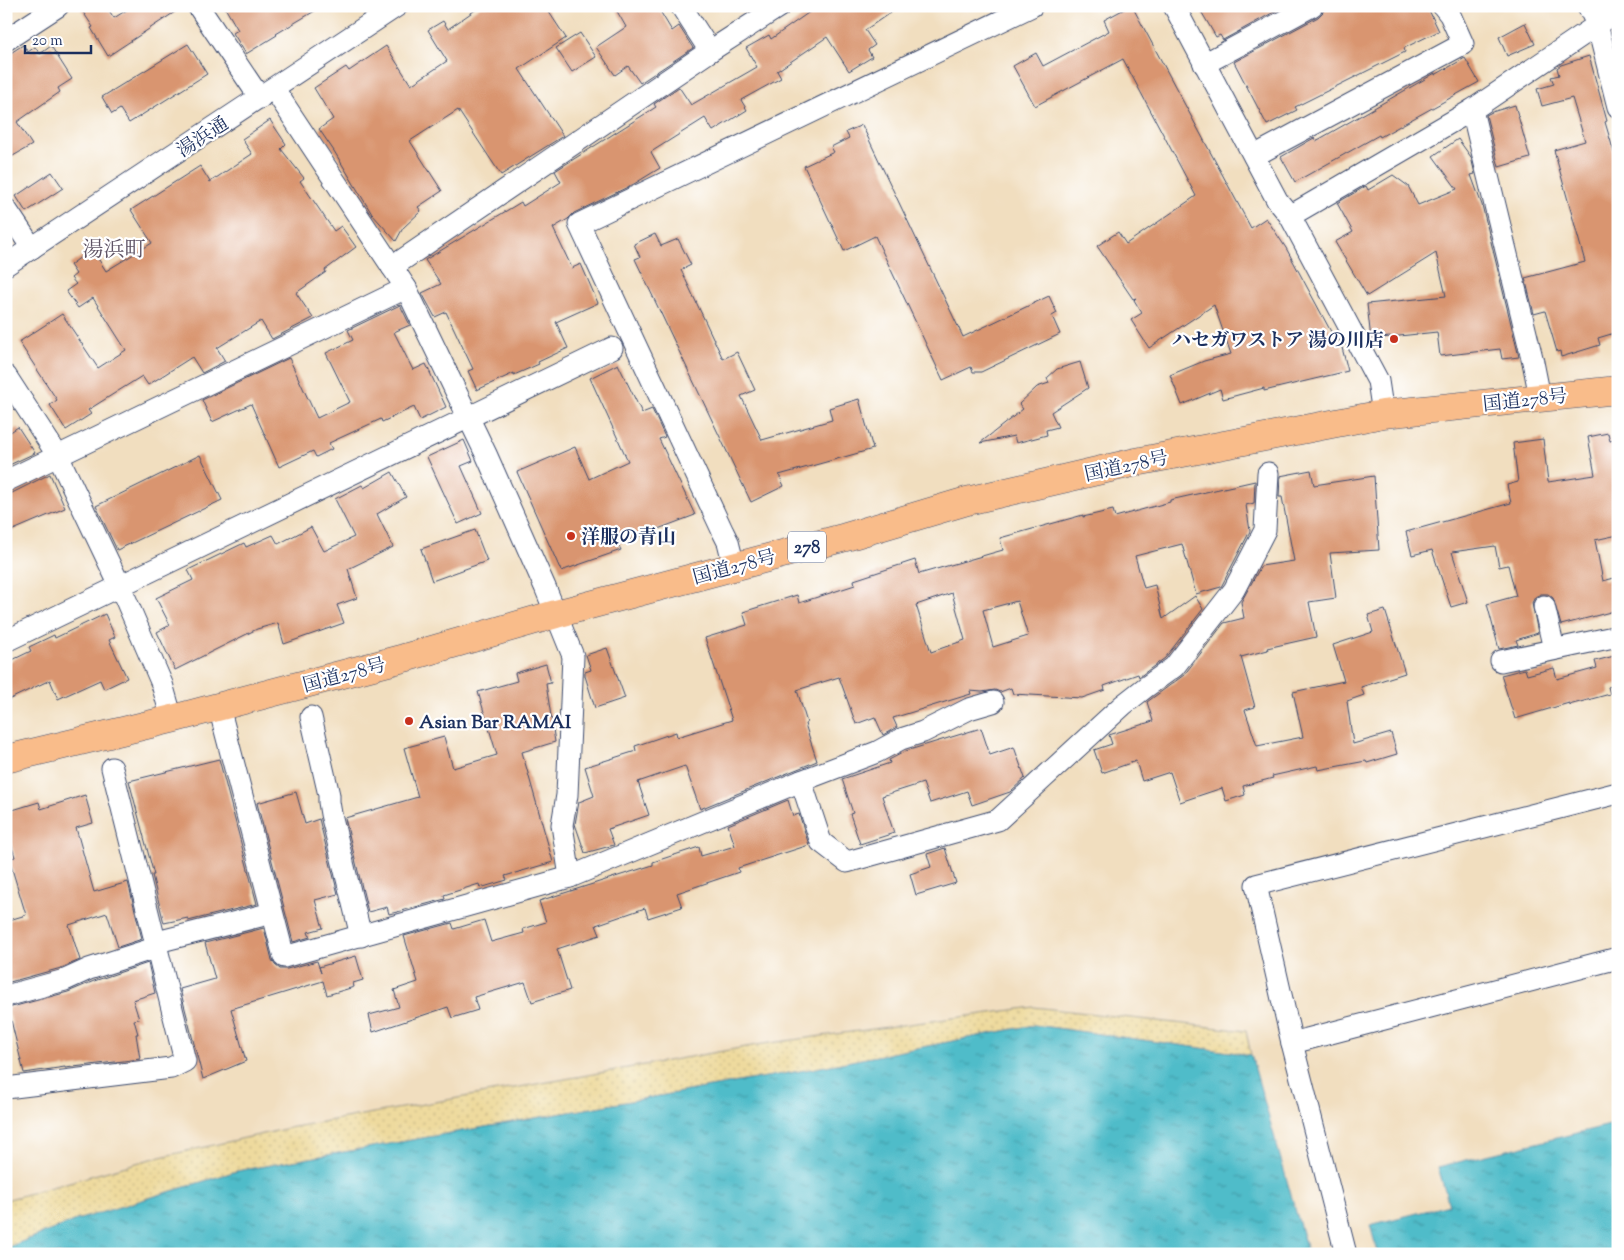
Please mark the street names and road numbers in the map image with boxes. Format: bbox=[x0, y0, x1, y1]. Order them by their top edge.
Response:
street label: 湯浜通 bbox=[172, 111, 235, 165]
street label: 国道278号 bbox=[1482, 384, 1569, 419]
street label: 国道278号 bbox=[1082, 445, 1171, 489]
road number: 278 bbox=[788, 532, 826, 562]
street label: 国道278号 bbox=[690, 544, 779, 592]
street label: 国道278号 bbox=[300, 652, 389, 700]

